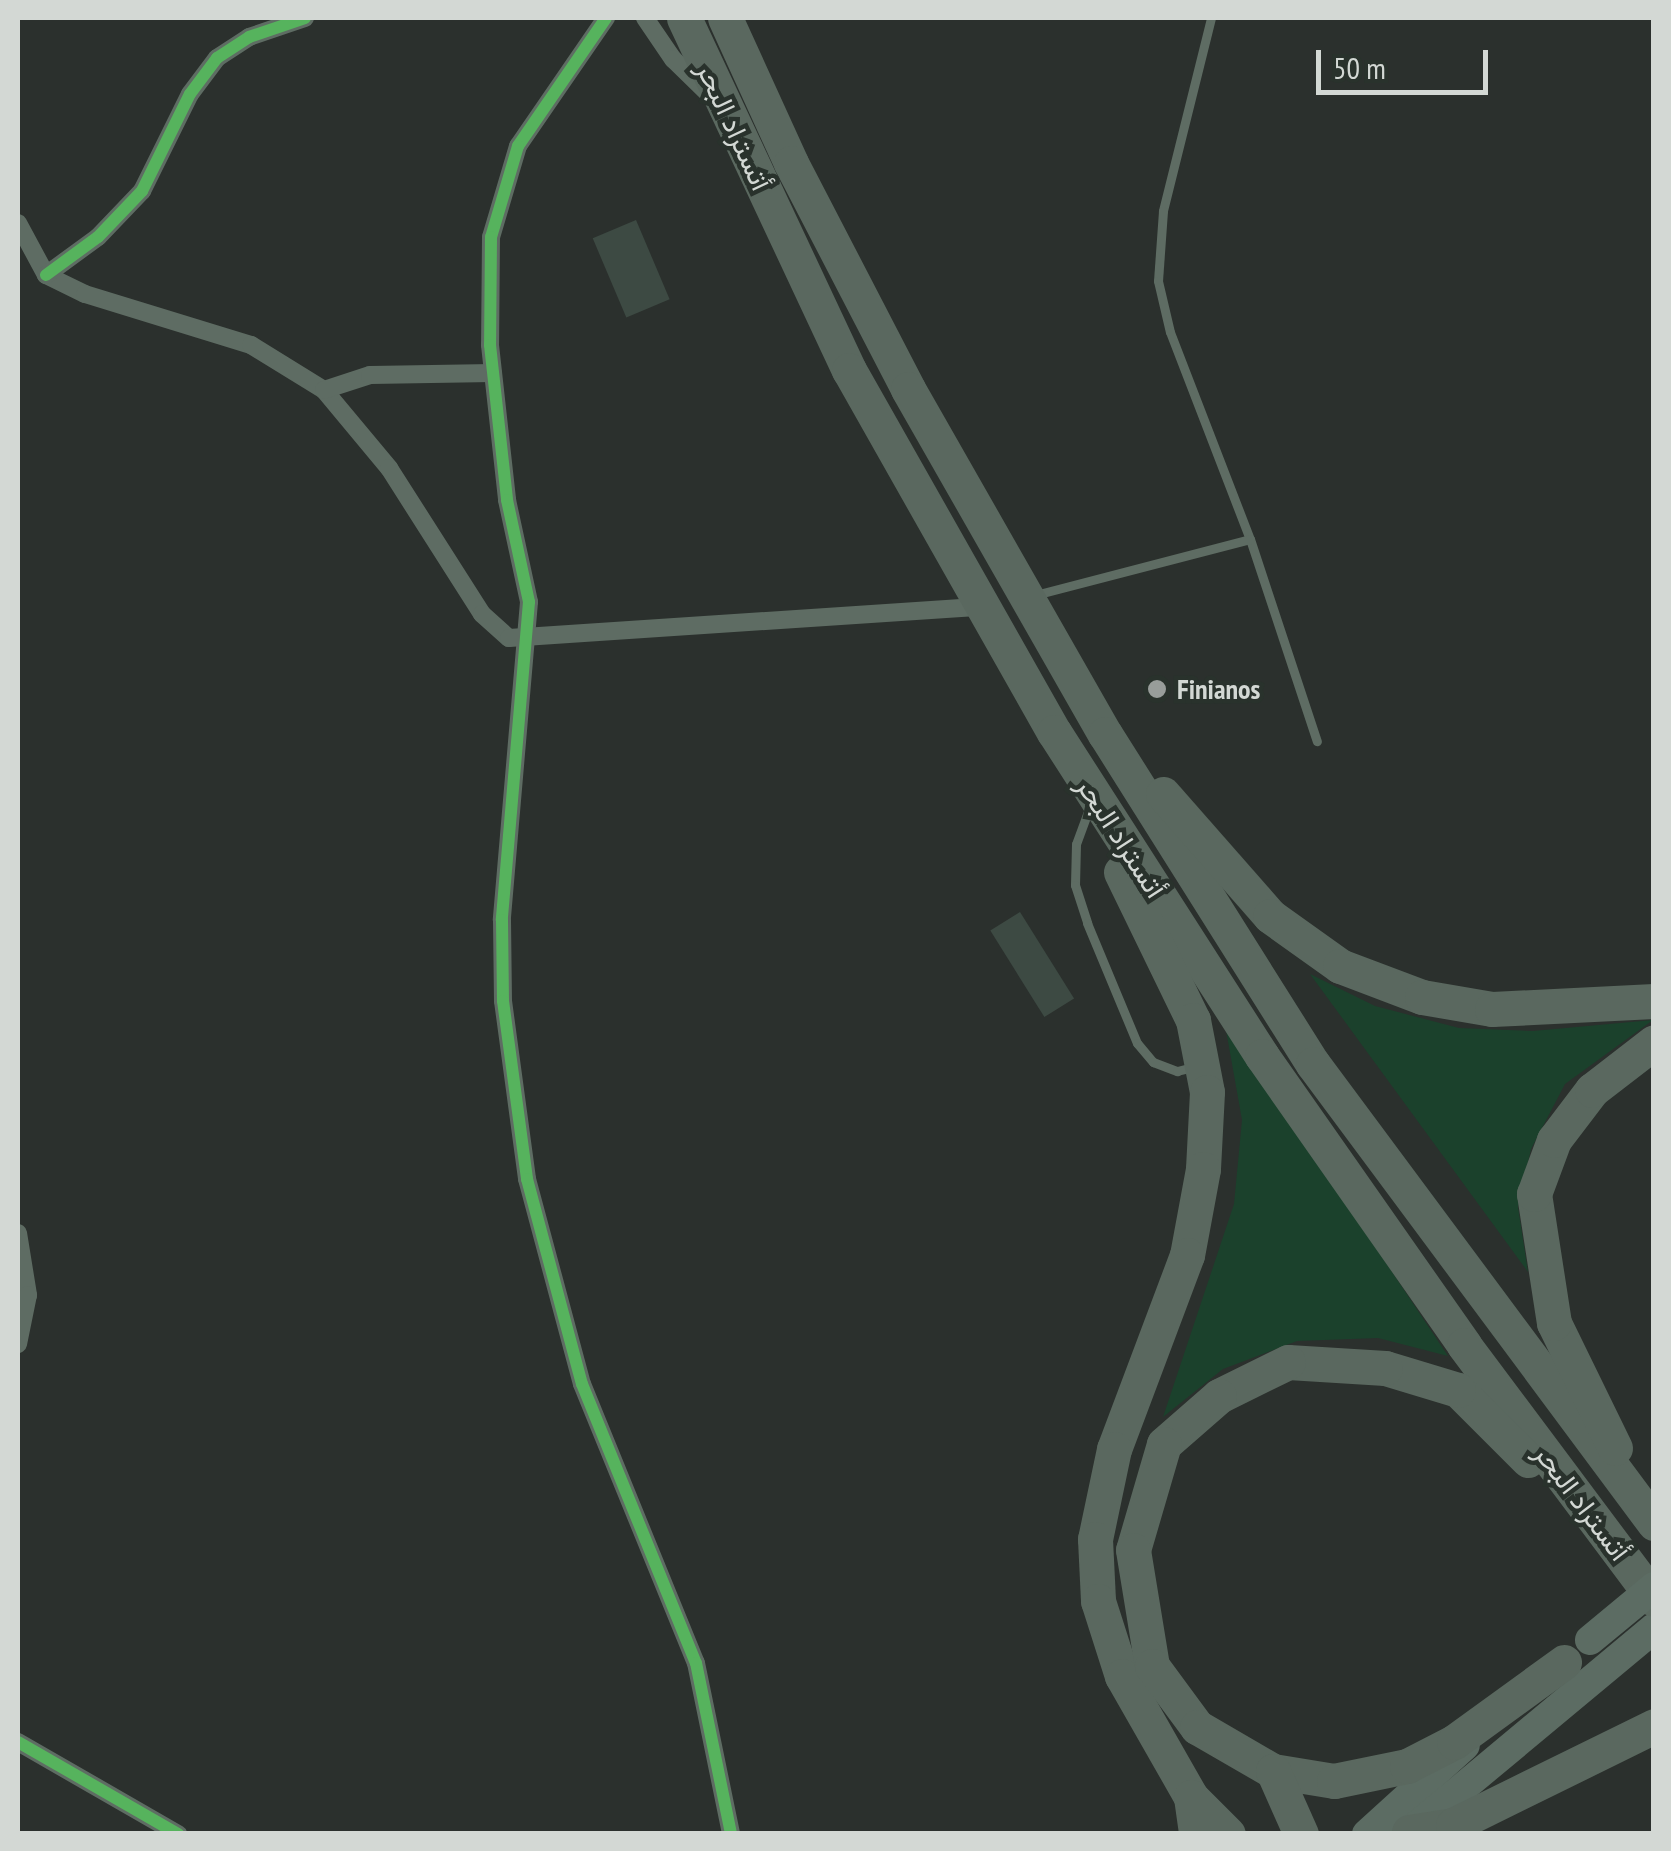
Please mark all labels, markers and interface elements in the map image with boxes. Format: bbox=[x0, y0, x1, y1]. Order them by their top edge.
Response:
scale bar bbox=[1321, 30, 1494, 92]
text: 50 m bbox=[1333, 48, 1386, 87]
street label: أتستراد البحر bbox=[690, 57, 778, 195]
place label: Finianos bbox=[1177, 672, 1260, 706]
marker: Finianos bbox=[1146, 678, 1168, 700]
street label: أتستراد البحر bbox=[1069, 770, 1173, 904]
street label: أتستراد البحر bbox=[1527, 1437, 1637, 1567]

